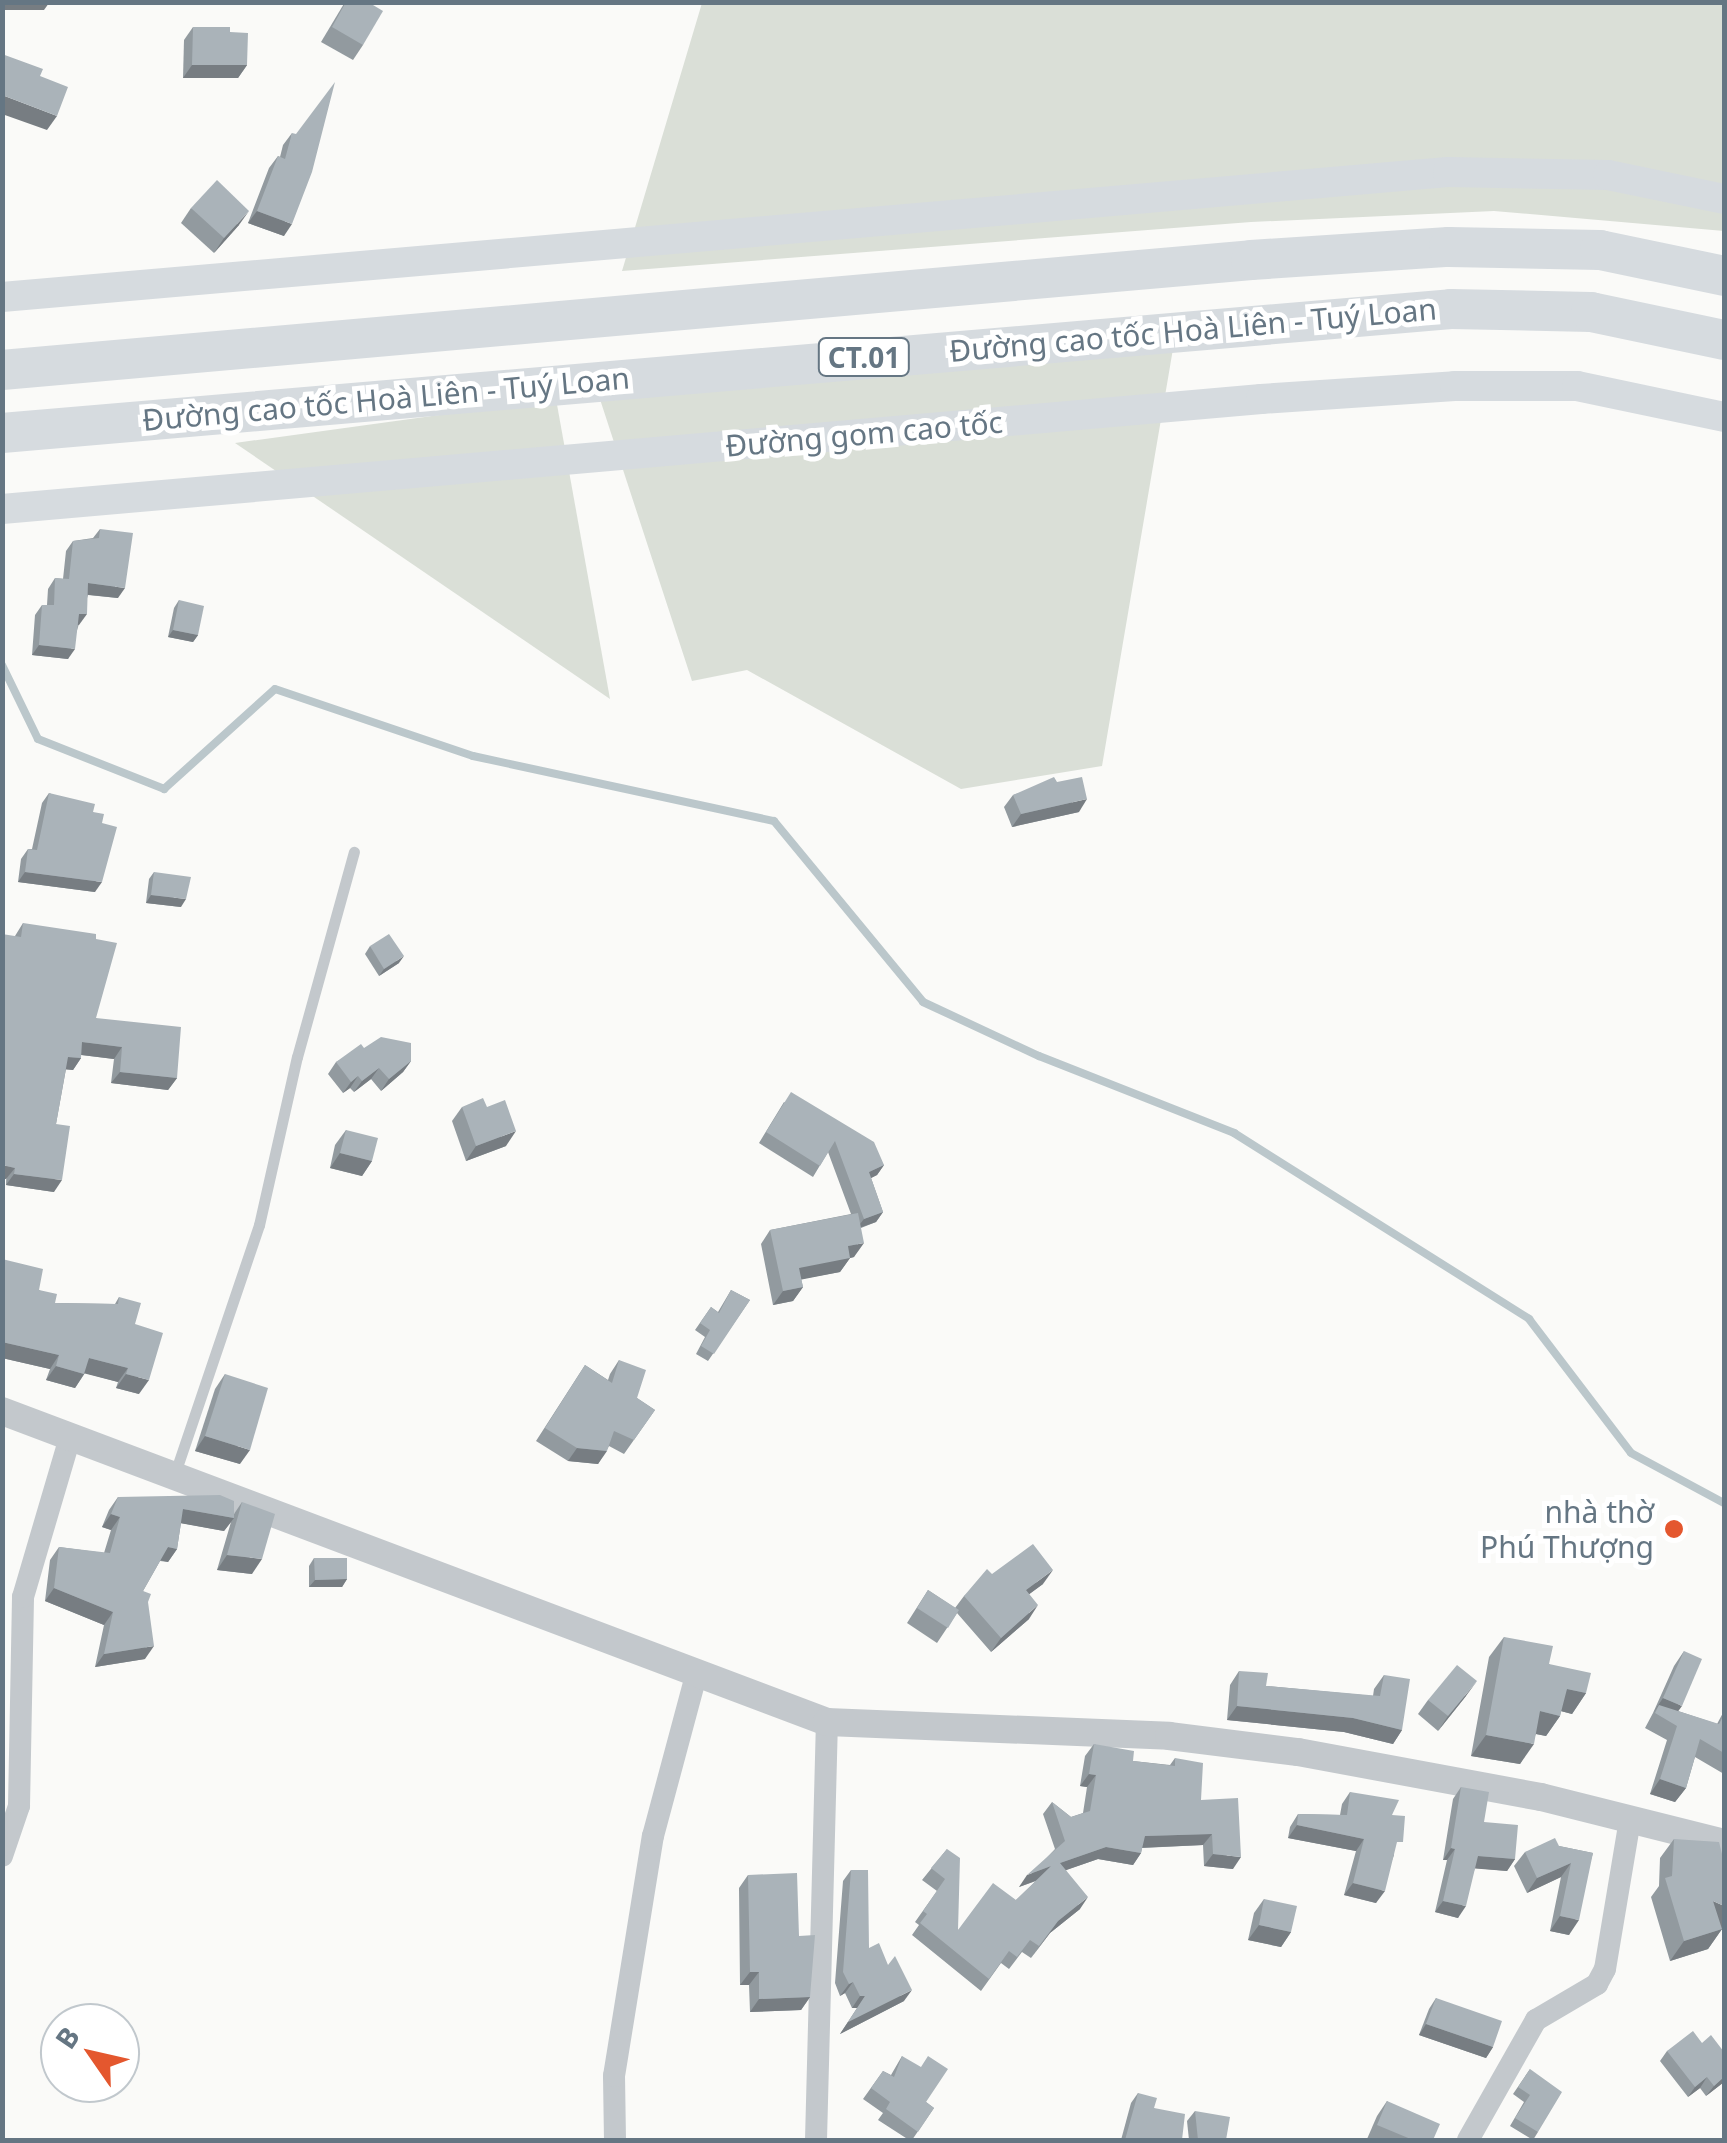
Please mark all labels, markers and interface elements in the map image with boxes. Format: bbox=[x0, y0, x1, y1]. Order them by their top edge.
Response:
street label: Đường cao tốc Hoà Liên - Tuý Loan bbox=[948, 291, 1438, 369]
road number: CT.01 bbox=[816, 334, 912, 380]
street label: Đường cao tốc Hoà Liên - Tuý Loan bbox=[141, 360, 631, 438]
street label: Đường gom cao tốc bbox=[724, 404, 1004, 464]
place label: nhà thờ Phú Thượng bbox=[1480, 1494, 1654, 1564]
marker: nhà thờ Phú Thượng bbox=[1663, 1518, 1685, 1540]
north arrow bbox=[40, 2003, 140, 2103]
text: B bbox=[46, 2019, 88, 2056]

